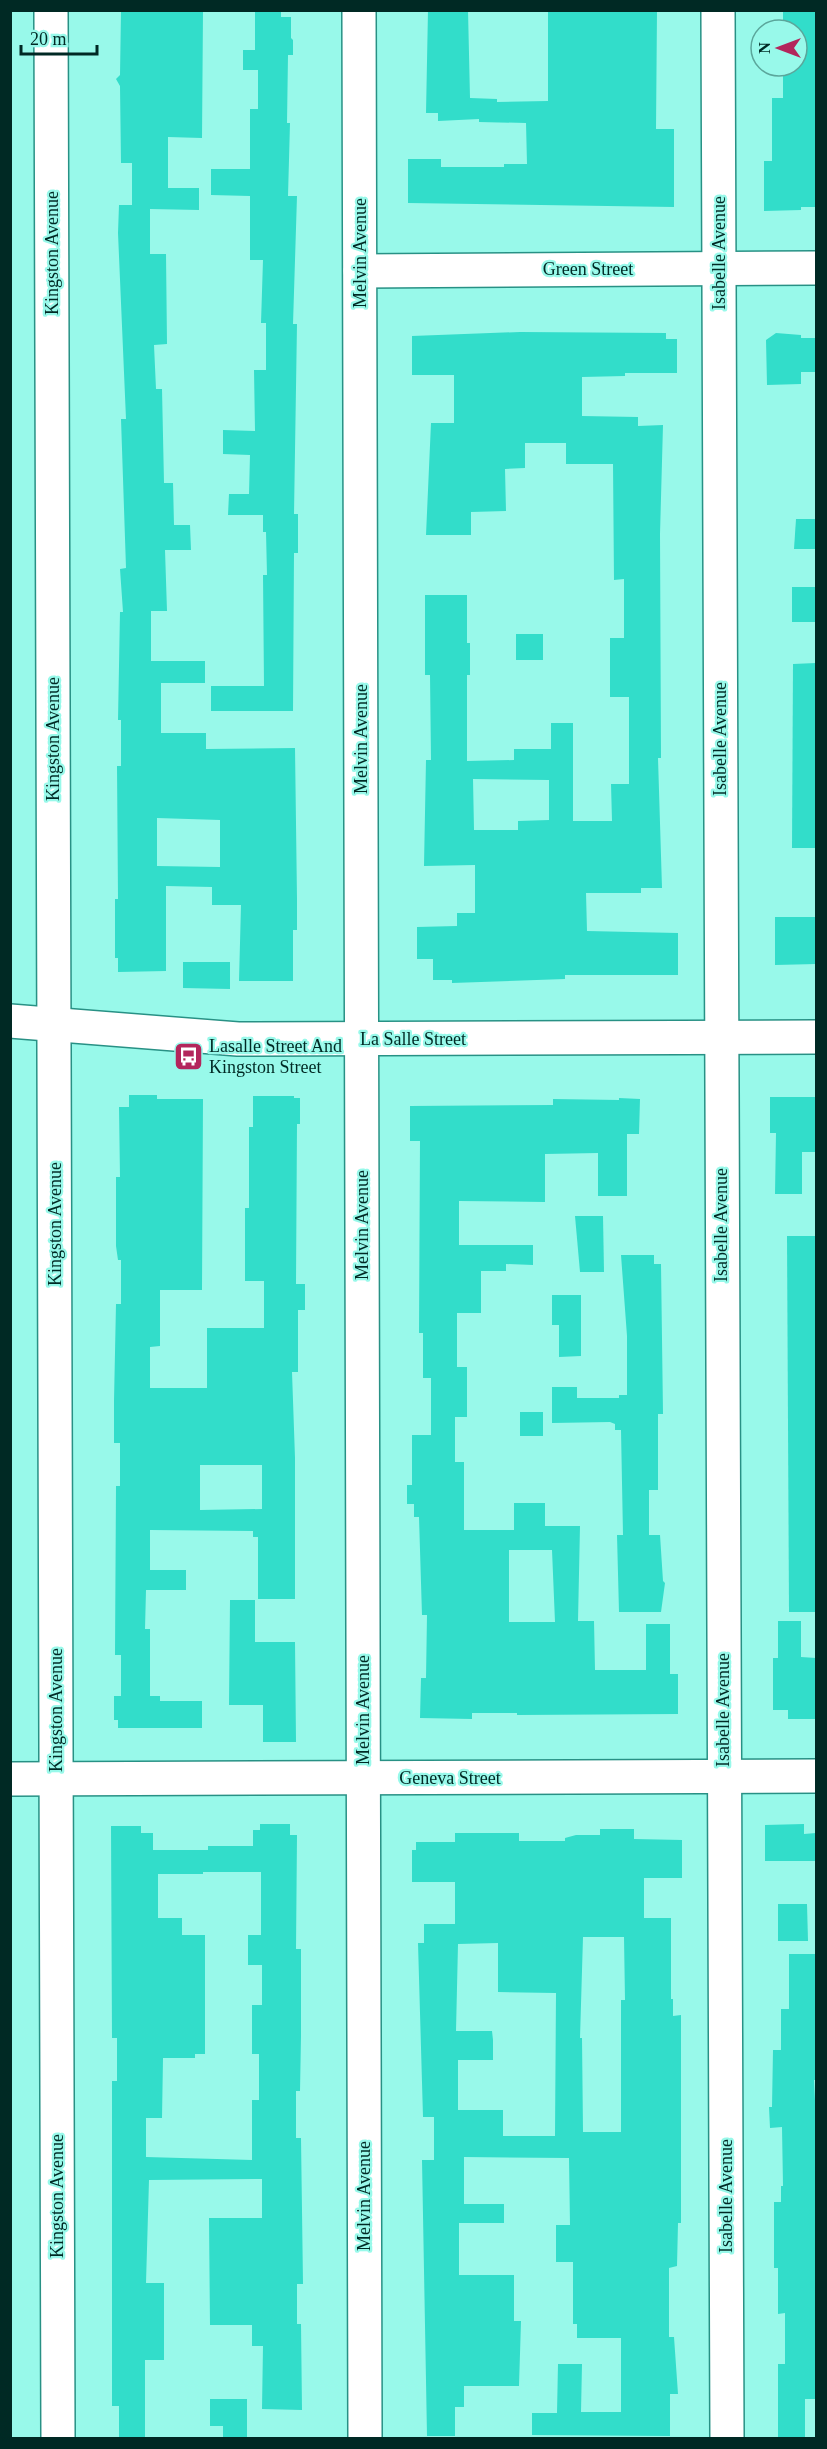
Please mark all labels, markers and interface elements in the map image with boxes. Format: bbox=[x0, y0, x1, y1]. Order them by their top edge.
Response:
scale bar bbox=[21, 18, 98, 56]
north arrow bbox=[749, 18, 809, 78]
text: 20 m bbox=[30, 29, 67, 49]
text: N bbox=[756, 42, 773, 54]
street label: Kingston Avenue bbox=[42, 191, 62, 315]
street label: Isabelle Avenue bbox=[709, 196, 729, 310]
street label: Melvin Avenue bbox=[350, 198, 370, 308]
street label: Green Street bbox=[543, 259, 633, 279]
street label: Kingston Avenue bbox=[43, 677, 63, 801]
street label: Isabelle Avenue bbox=[710, 682, 730, 796]
street label: Melvin Avenue bbox=[351, 684, 371, 794]
street label: La Salle Street bbox=[360, 1029, 466, 1049]
place label: Lasalle Street And Kingston Street bbox=[209, 1036, 342, 1077]
bus stop icon: Lasalle Street And Kingston Street bbox=[172, 1040, 204, 1072]
street label: Kingston Avenue bbox=[45, 1162, 65, 1286]
street label: Isabelle Avenue bbox=[711, 1168, 731, 1282]
street label: Melvin Avenue bbox=[352, 1170, 372, 1280]
street label: Kingston Avenue bbox=[46, 1648, 66, 1772]
street label: Isabelle Avenue bbox=[713, 1653, 733, 1767]
street label: Melvin Avenue bbox=[353, 1655, 373, 1765]
street label: Geneva Street bbox=[399, 1768, 501, 1788]
street label: Kingston Avenue bbox=[47, 2134, 67, 2258]
street label: Isabelle Avenue bbox=[716, 2139, 736, 2253]
street label: Melvin Avenue bbox=[354, 2141, 374, 2251]

